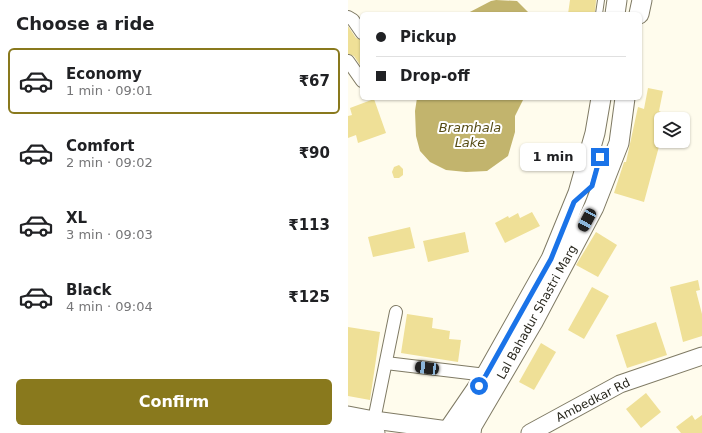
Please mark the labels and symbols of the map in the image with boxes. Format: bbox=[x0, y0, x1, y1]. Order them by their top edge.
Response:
water label: Bramhala Lake bbox=[439, 120, 501, 150]
callout: 1 min bbox=[520, 143, 586, 171]
route end bbox=[591, 148, 609, 166]
car bbox=[576, 207, 598, 233]
street label: Lal Bahadur Shastri Marg bbox=[494, 242, 580, 382]
car bbox=[414, 361, 440, 375]
street label: Ambedkar Rd bbox=[554, 375, 632, 425]
route start bbox=[470, 377, 488, 395]

